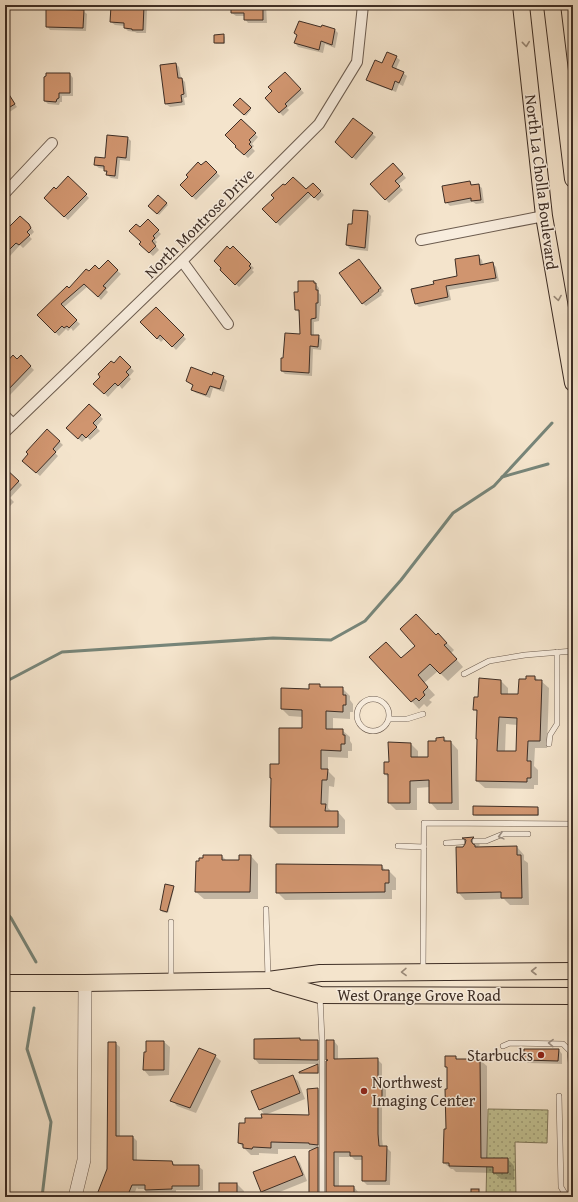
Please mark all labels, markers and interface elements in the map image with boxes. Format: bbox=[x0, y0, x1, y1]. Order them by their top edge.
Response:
one-way arrow bbox=[521, 41, 530, 47]
street label: North La Cholla Boulevard bbox=[519, 93, 565, 271]
street label: North Montrose Drive bbox=[139, 163, 259, 283]
one-way arrow bbox=[553, 295, 562, 301]
one-way arrow bbox=[498, 831, 505, 840]
one-way arrow bbox=[531, 967, 537, 975]
one-way arrow bbox=[401, 968, 407, 976]
street label: West Orange Grove Road bbox=[337, 983, 501, 1007]
one-way arrow bbox=[548, 1039, 554, 1047]
place label: Starbucks bbox=[467, 1043, 533, 1067]
marker: Starbucks bbox=[536, 1050, 546, 1060]
place label: Northwest Imaging Center bbox=[372, 1070, 476, 1112]
marker: Northwest Imaging Center bbox=[359, 1086, 369, 1096]

